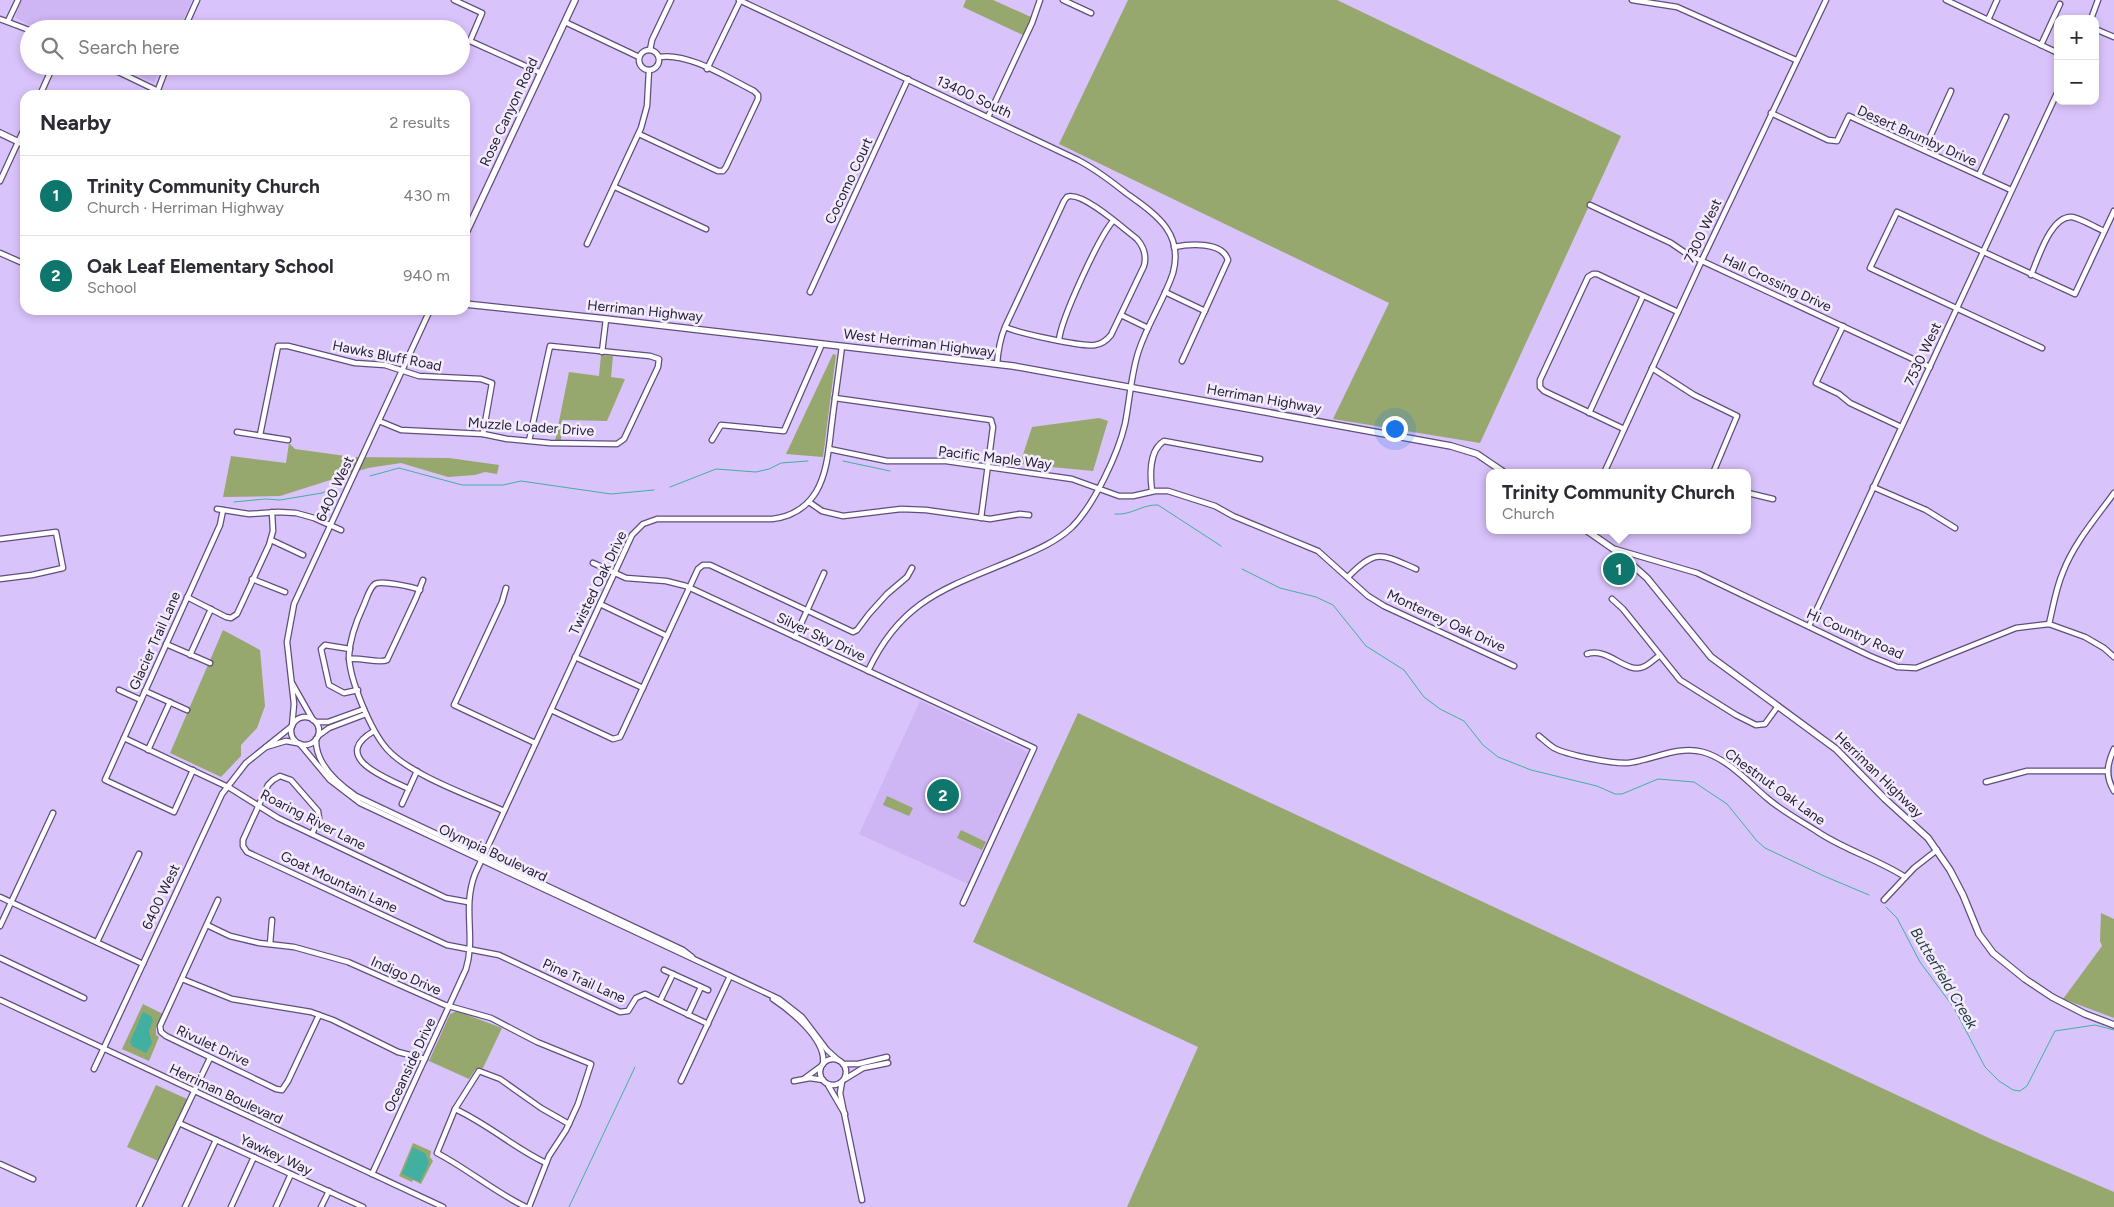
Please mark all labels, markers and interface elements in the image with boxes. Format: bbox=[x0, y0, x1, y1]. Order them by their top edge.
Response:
map controls bbox=[2054, 15, 2099, 105]
button: + bbox=[2054, 15, 2099, 60]
search box bbox=[20, 20, 470, 75]
icon: search bbox=[38, 34, 66, 62]
text: Search here bbox=[78, 36, 180, 59]
street label: Rose Canyon Road bbox=[476, 55, 542, 169]
button: − bbox=[2054, 60, 2099, 105]
street label: 13400 South bbox=[934, 72, 1015, 122]
street label: Desert Brumby Drive bbox=[1855, 102, 1980, 170]
text: Nearby bbox=[40, 110, 111, 135]
text: 2 results bbox=[390, 113, 450, 132]
street label: Cocomo Court bbox=[822, 135, 876, 227]
text: Trinity Community Church bbox=[87, 175, 320, 198]
text: 1 bbox=[53, 186, 59, 205]
text: 430 m bbox=[404, 186, 450, 205]
street label: 7300 West bbox=[1681, 196, 1725, 266]
text: Church · Herriman Highway bbox=[87, 198, 284, 217]
street label: Hall Crossing Drive bbox=[1720, 250, 1835, 316]
text: Oak Leaf Elementary School bbox=[87, 255, 334, 278]
text: 2 bbox=[51, 266, 61, 285]
text: 940 m bbox=[403, 266, 450, 285]
text: School bbox=[87, 278, 137, 297]
street label: Herriman Highway bbox=[586, 296, 704, 326]
street label: 7530 West bbox=[1901, 320, 1945, 388]
street label: West Herriman Highway bbox=[843, 325, 996, 361]
street label: Hawks Bluff Road bbox=[331, 337, 443, 375]
street label: Herriman Highway bbox=[1205, 381, 1323, 418]
street label: Muzzle Loader Drive bbox=[467, 414, 595, 440]
your location bbox=[1382, 416, 1408, 442]
street label: Pacific Maple Way bbox=[937, 443, 1053, 473]
street label: 6400 West bbox=[312, 454, 358, 524]
popup bbox=[1486, 469, 1751, 534]
text: Trinity Community Church bbox=[1502, 481, 1735, 504]
text: Church bbox=[1502, 504, 1554, 523]
street label: Twisted Oak Drive bbox=[565, 528, 631, 638]
pin: 1 bbox=[1603, 550, 1635, 588]
street label: Monterrey Oak Drive bbox=[1384, 586, 1508, 656]
street label: Glacier Trail Lane bbox=[126, 589, 184, 693]
street label: Hi Country Road bbox=[1804, 605, 1906, 663]
street label: Silver Sky Drive bbox=[774, 609, 869, 665]
street label: Herriman Highway bbox=[1831, 729, 1927, 822]
street label: Chestnut Oak Lane bbox=[1722, 745, 1829, 829]
pin: 2 bbox=[927, 776, 959, 814]
street label: Roaring River Lane bbox=[257, 786, 369, 854]
street label: Olympia Boulevard bbox=[436, 820, 550, 886]
street label: Goat Mountain Lane bbox=[278, 847, 400, 917]
street label: 6400 West bbox=[138, 862, 184, 932]
water label: Butterfield Creek bbox=[1907, 924, 1982, 1033]
street label: Indigo Drive bbox=[368, 953, 444, 999]
street label: Pine Trail Lane bbox=[540, 955, 628, 1007]
street label: Oceanside Drive bbox=[381, 1015, 440, 1115]
street label: Rivulet Drive bbox=[174, 1022, 253, 1071]
street label: Herriman Boulevard bbox=[166, 1060, 286, 1128]
street label: Yawkey Way bbox=[237, 1131, 315, 1179]

